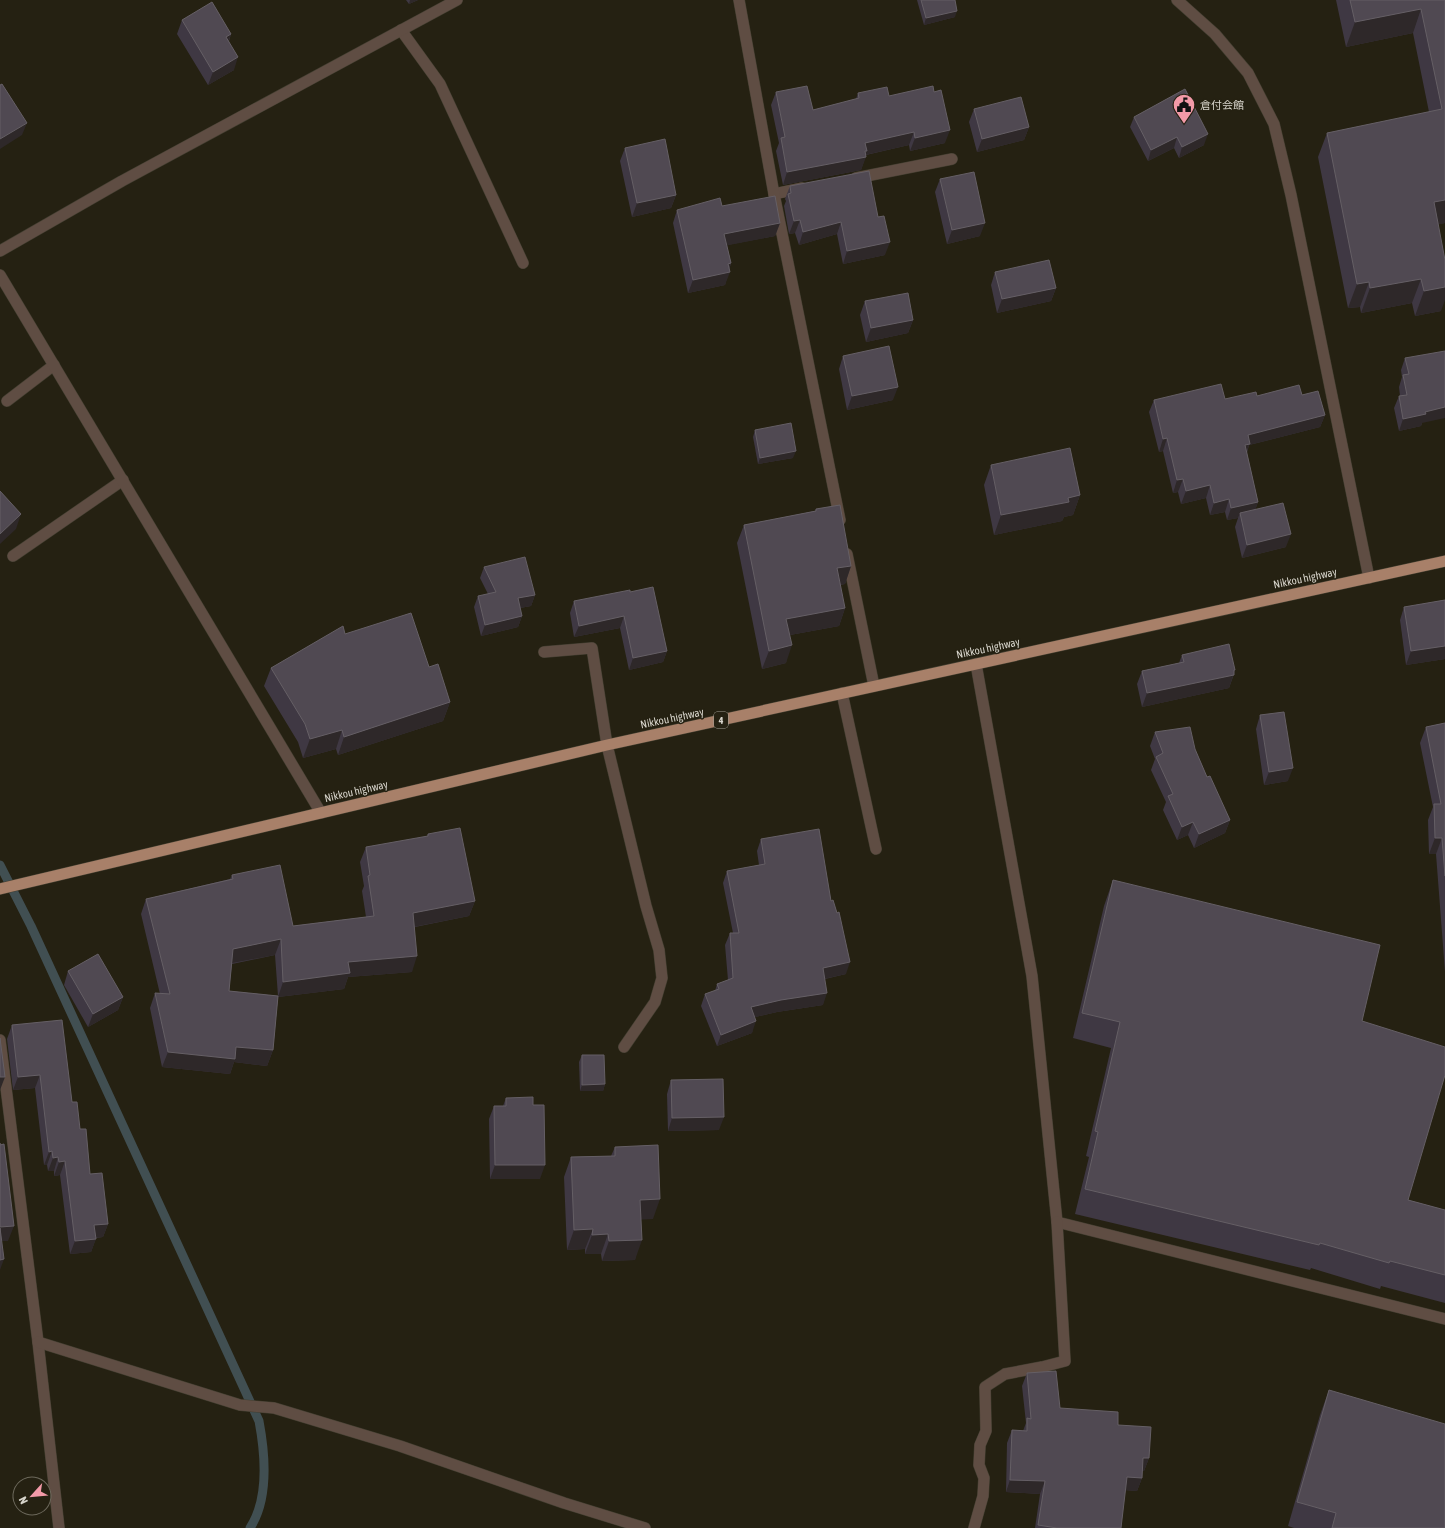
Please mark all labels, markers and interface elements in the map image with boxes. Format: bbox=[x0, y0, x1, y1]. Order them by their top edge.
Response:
public building icon: 倉付会館 bbox=[1171, 92, 1197, 125]
place label: 倉付会館 bbox=[1200, 99, 1244, 111]
street label: Nikkou highway bbox=[1272, 565, 1338, 591]
street label: Nikkou highway bbox=[955, 635, 1021, 661]
street label: Nikkou highway bbox=[639, 705, 705, 731]
road number: 4 bbox=[714, 712, 728, 728]
street label: Nikkou highway bbox=[323, 778, 389, 804]
north arrow bbox=[12, 1476, 52, 1516]
text: N bbox=[16, 1495, 30, 1506]

